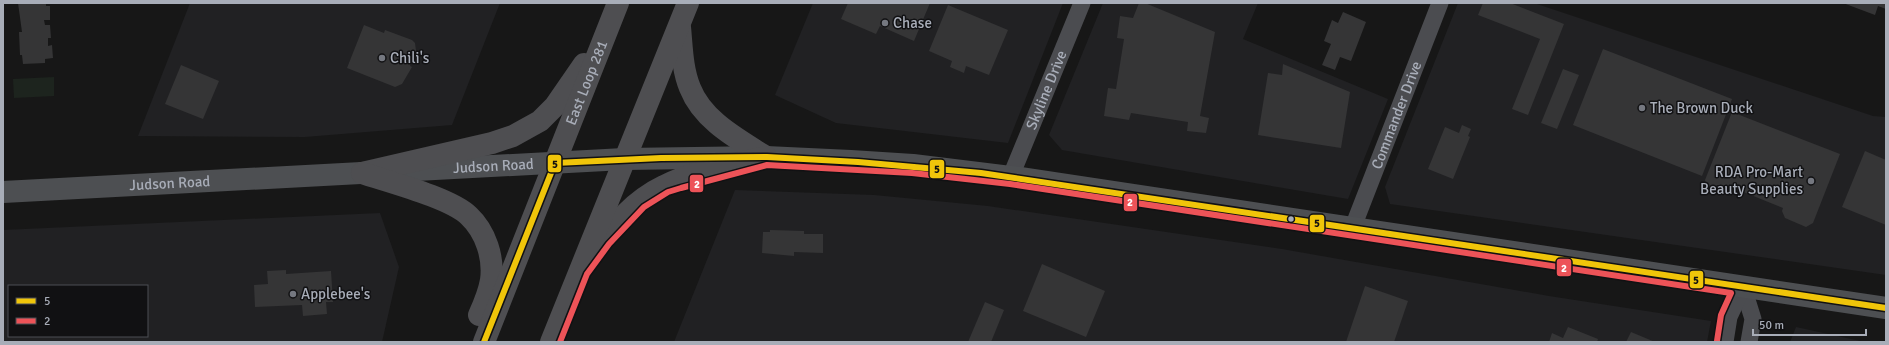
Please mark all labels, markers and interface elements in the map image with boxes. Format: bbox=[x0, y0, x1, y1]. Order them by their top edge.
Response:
place label: Chase bbox=[893, 14, 932, 32]
marker: Chase bbox=[880, 18, 890, 28]
street label: East Loop 281 bbox=[562, 37, 611, 128]
street label: Skyline Drive bbox=[1022, 48, 1071, 132]
place label: Chili's bbox=[390, 49, 430, 67]
marker: Chili's bbox=[377, 53, 387, 63]
street label: Commander Drive bbox=[1367, 59, 1426, 172]
place label: The Brown Duck bbox=[1650, 99, 1753, 117]
marker: The Brown Duck bbox=[1637, 103, 1647, 113]
line badge: 5 bbox=[547, 154, 562, 173]
street label: Judson Road bbox=[452, 155, 534, 177]
text: 5 bbox=[552, 158, 558, 171]
line badge: 5 bbox=[929, 159, 945, 179]
text: 5 bbox=[934, 163, 940, 176]
place label: RDA Pro-Mart Beauty Supplies bbox=[1700, 163, 1803, 198]
street label: Judson Road bbox=[129, 172, 211, 194]
line badge: 2 bbox=[689, 174, 704, 193]
marker: RDA Pro-Mart Beauty Supplies bbox=[1806, 176, 1816, 186]
text: 2 bbox=[694, 178, 700, 191]
line badge: 2 bbox=[1123, 193, 1138, 212]
text: 2 bbox=[1127, 196, 1133, 209]
unlabelled marker bbox=[1286, 214, 1296, 224]
line badge: 5 bbox=[1309, 214, 1325, 233]
text: 5 bbox=[1314, 217, 1320, 230]
line badge: 2 bbox=[1556, 258, 1572, 277]
text: 2 bbox=[1561, 262, 1567, 275]
line badge: 5 bbox=[1689, 270, 1704, 289]
text: 5 bbox=[1693, 274, 1699, 287]
legend bbox=[8, 285, 148, 337]
place label: Applebee's bbox=[301, 285, 371, 303]
marker: Applebee's bbox=[288, 289, 298, 299]
text: 5 bbox=[44, 294, 50, 309]
scale bar bbox=[1753, 311, 1866, 337]
text: 2 bbox=[44, 314, 50, 329]
text: 50 m bbox=[1759, 318, 1784, 333]

